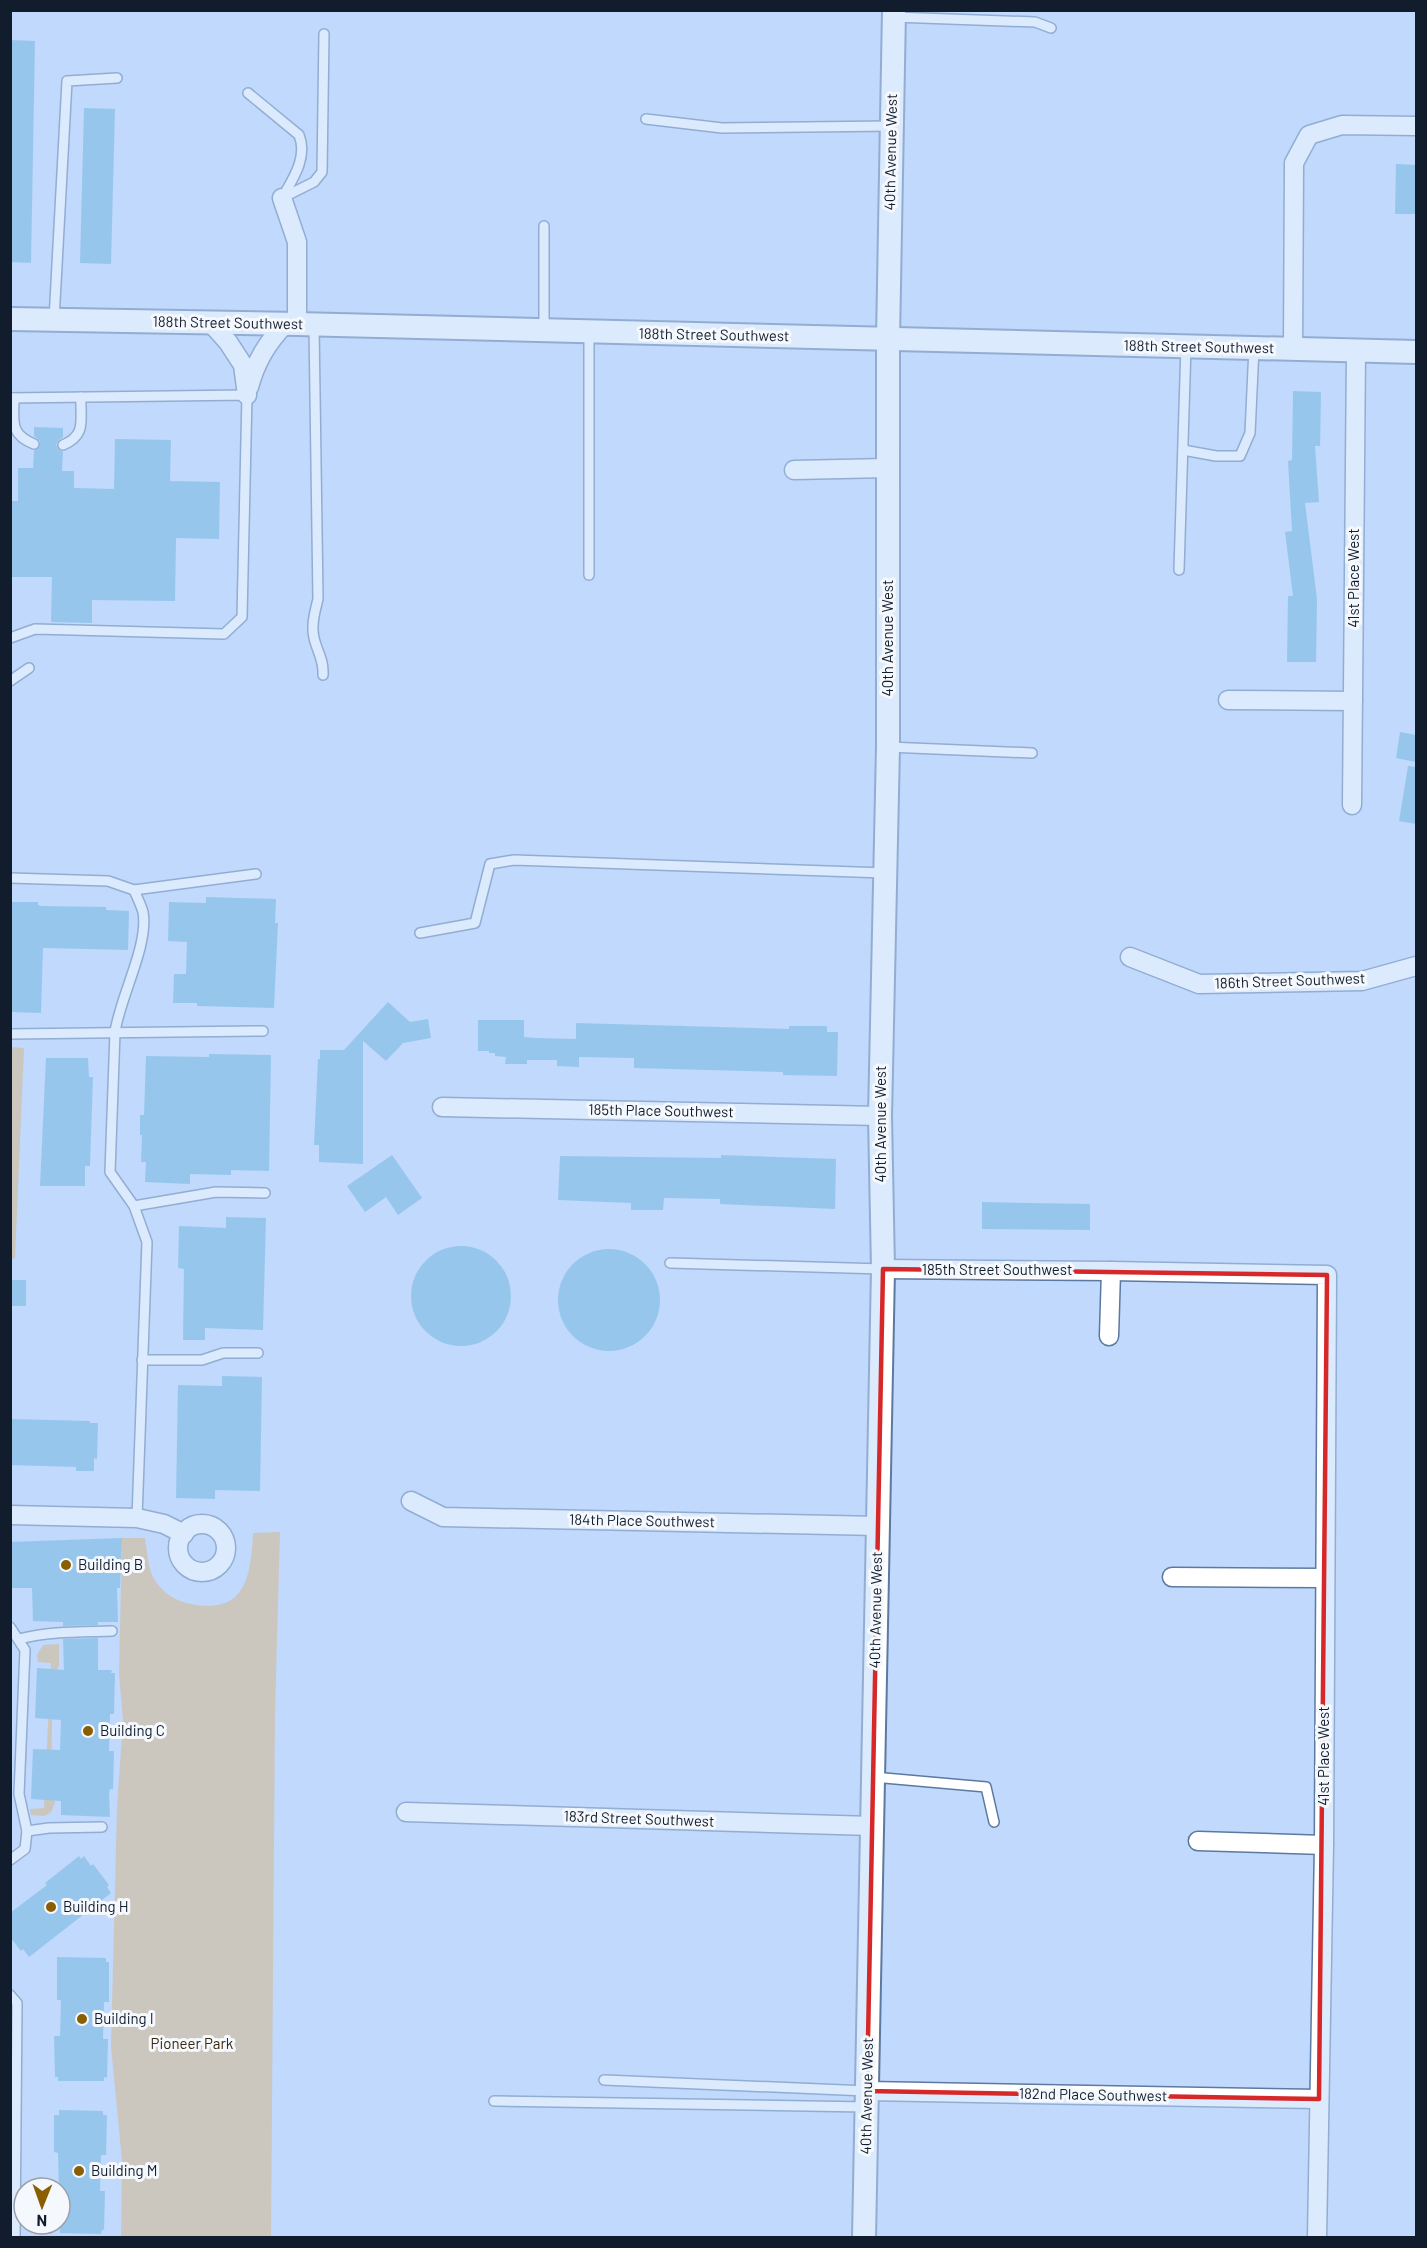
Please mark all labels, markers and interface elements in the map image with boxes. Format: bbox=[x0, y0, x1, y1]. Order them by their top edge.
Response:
street label: 40th Avenue West bbox=[880, 93, 900, 211]
street label: 188th Street Southwest bbox=[152, 312, 304, 332]
street label: 188th Street Southwest bbox=[638, 324, 790, 344]
street label: 188th Street Southwest bbox=[1123, 336, 1275, 356]
street label: 41st Place West bbox=[1344, 528, 1362, 628]
street label: 40th Avenue West bbox=[878, 580, 896, 696]
street label: 186th Street Southwest bbox=[1214, 968, 1366, 992]
street label: 40th Avenue West bbox=[871, 1066, 889, 1182]
street label: 185th Place Southwest bbox=[588, 1100, 734, 1120]
street label: 185th Street Southwest bbox=[922, 1260, 1072, 1278]
street label: 184th Place Southwest bbox=[569, 1510, 715, 1530]
street label: 40th Avenue West bbox=[865, 1551, 885, 1669]
place label: Building B bbox=[78, 1555, 143, 1573]
marker: Building B bbox=[59, 1558, 73, 1572]
street label: 41st Place West bbox=[1314, 1706, 1332, 1806]
place label: Building C bbox=[100, 1721, 165, 1739]
marker: Building C bbox=[81, 1724, 95, 1738]
street label: 183rd Street Southwest bbox=[563, 1806, 715, 1830]
place label: Building H bbox=[63, 1897, 128, 1915]
marker: Building H bbox=[44, 1900, 58, 1914]
place label: Building I bbox=[94, 2009, 154, 2027]
marker: Building I bbox=[75, 2012, 89, 2026]
park label: Pioneer Park bbox=[151, 2034, 234, 2052]
street label: 40th Avenue West bbox=[856, 2037, 876, 2155]
street label: 182nd Place Southwest bbox=[1019, 2084, 1167, 2104]
place label: Building M bbox=[91, 2161, 157, 2179]
marker: Building M bbox=[72, 2164, 86, 2178]
north arrow bbox=[12, 2176, 72, 2236]
text: N bbox=[36, 2212, 47, 2231]

